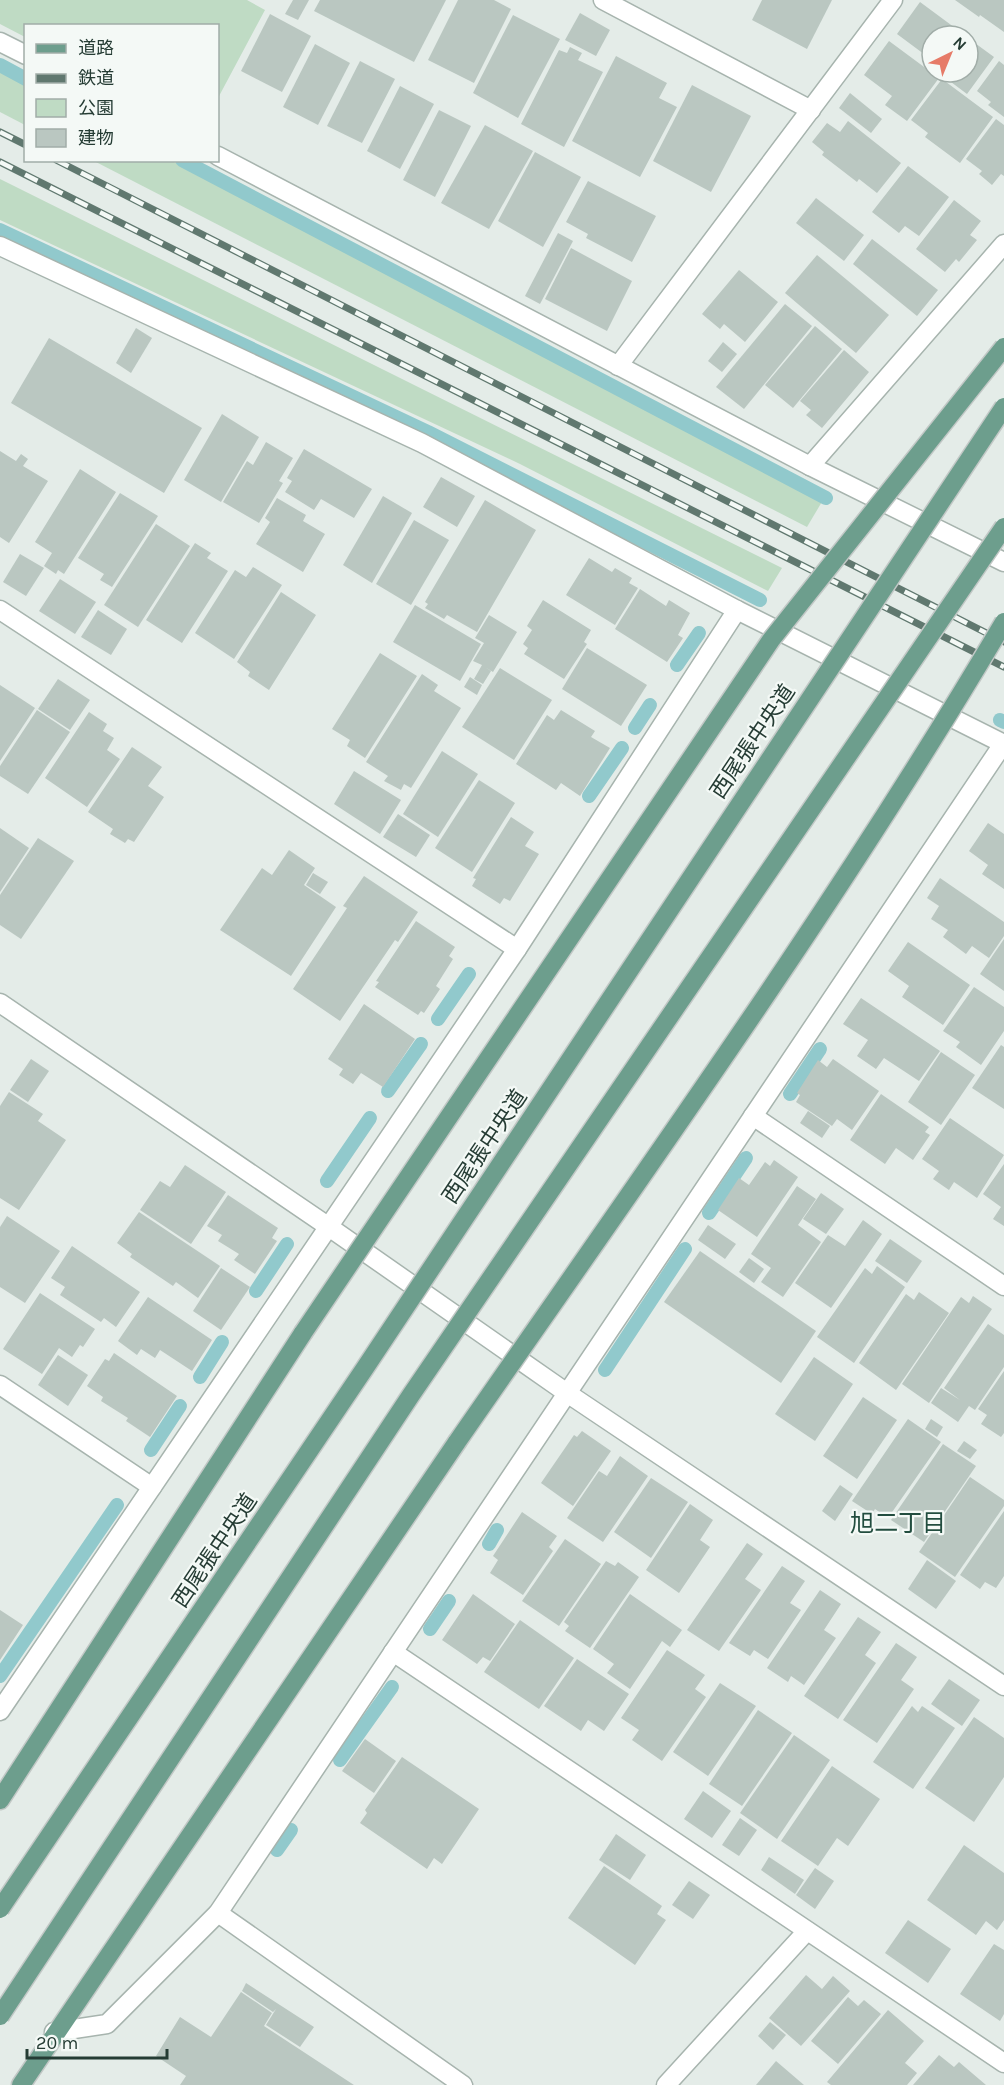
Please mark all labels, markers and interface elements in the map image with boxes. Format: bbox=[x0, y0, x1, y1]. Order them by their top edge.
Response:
legend bbox=[24, 24, 219, 162]
north arrow bbox=[920, 24, 980, 84]
text: N bbox=[949, 33, 971, 54]
text: 道路 bbox=[78, 37, 114, 59]
text: 鉄道 bbox=[78, 67, 114, 89]
text: 公園 bbox=[78, 97, 114, 119]
text: 建物 bbox=[78, 127, 114, 149]
street label: 西尾張中央道 bbox=[705, 680, 801, 804]
street label: 西尾張中央道 bbox=[437, 1085, 533, 1209]
street label: 西尾張中央道 bbox=[167, 1489, 263, 1613]
district label: 旭二丁目 bbox=[850, 1509, 946, 1537]
scale bar bbox=[27, 2022, 166, 2060]
text: 20 m bbox=[36, 2032, 78, 2054]

